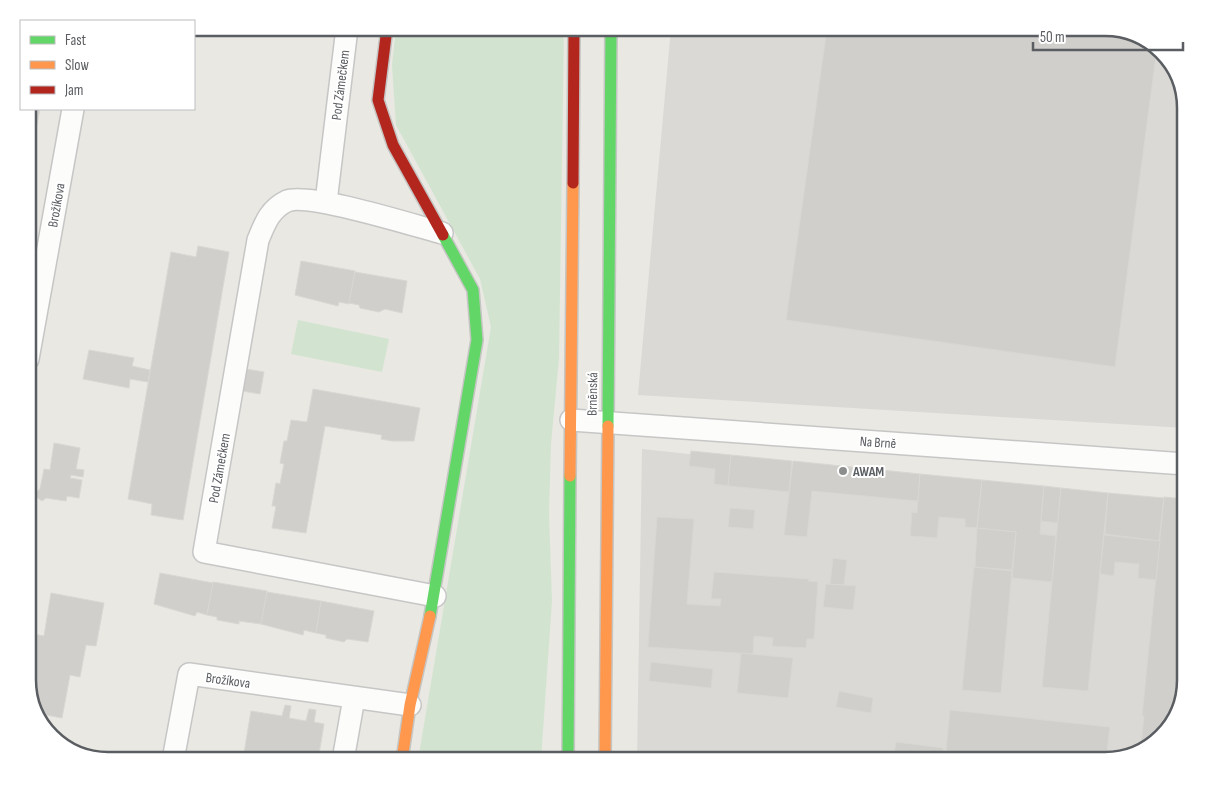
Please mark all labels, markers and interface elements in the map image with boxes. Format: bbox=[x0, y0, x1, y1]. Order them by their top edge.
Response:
legend bbox=[20, 20, 195, 110]
scale bar bbox=[1033, 20, 1183, 52]
text: 50 m bbox=[1040, 28, 1065, 47]
text: Fast bbox=[65, 31, 87, 50]
street label: Pod Zámečkem bbox=[328, 49, 353, 121]
text: Slow bbox=[65, 56, 89, 75]
text: Jam bbox=[64, 81, 83, 100]
street label: Brožíkova bbox=[44, 182, 69, 229]
street label: Brněnská bbox=[584, 372, 601, 416]
street label: Pod Zámečkem bbox=[205, 432, 234, 504]
street label: Na Brně bbox=[859, 433, 897, 452]
place label: AWAM bbox=[852, 463, 884, 480]
marker: AWAM bbox=[837, 465, 849, 477]
street label: Brožíkova bbox=[205, 669, 251, 692]

